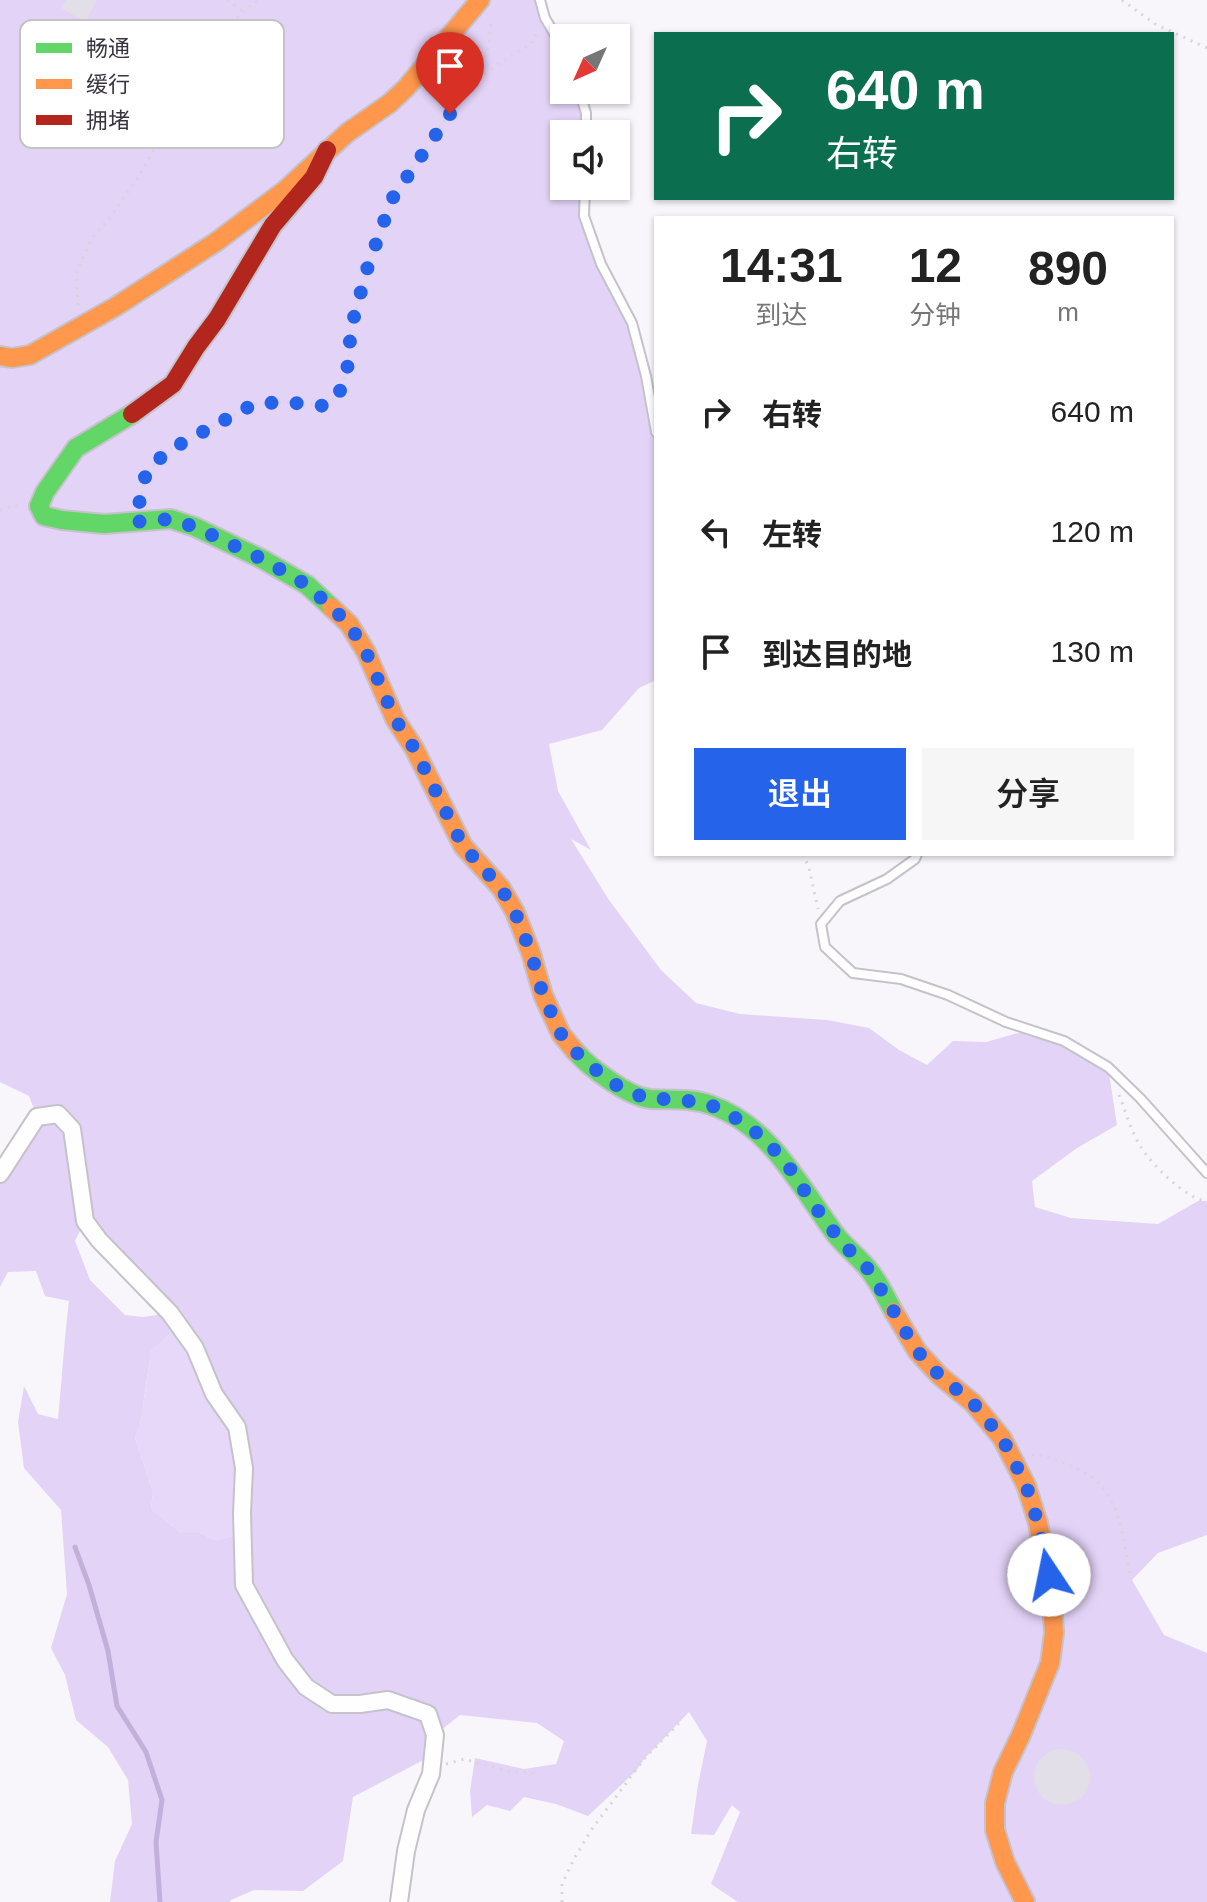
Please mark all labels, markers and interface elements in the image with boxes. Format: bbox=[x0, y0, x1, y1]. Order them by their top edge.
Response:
legend bbox=[20, 20, 284, 148]
north arrow bbox=[550, 24, 630, 104]
map controls bbox=[550, 24, 630, 200]
pin bbox=[416, 32, 484, 114]
text: 畅通 bbox=[86, 36, 130, 61]
icon: arrive bbox=[428, 44, 472, 88]
text: 640 m bbox=[826, 58, 985, 121]
icon: right bbox=[694, 64, 798, 168]
text: 缓行 bbox=[86, 72, 130, 97]
text: 拥堵 bbox=[86, 108, 130, 133]
button: sound bbox=[550, 120, 630, 200]
text: 右转 bbox=[826, 133, 898, 174]
text: 14:31 bbox=[720, 239, 843, 292]
text: 12 bbox=[909, 239, 962, 292]
text: 890 bbox=[1028, 242, 1108, 295]
text: m bbox=[1057, 297, 1079, 327]
text: 到达 bbox=[755, 300, 807, 330]
text: 分钟 bbox=[909, 300, 961, 330]
icon: right bbox=[694, 390, 738, 434]
text: 640 m bbox=[1051, 395, 1134, 428]
text: 右转 bbox=[762, 398, 822, 431]
icon: left bbox=[694, 510, 738, 554]
text: 120 m bbox=[1051, 515, 1134, 548]
text: 左转 bbox=[762, 518, 822, 551]
icon: arrive bbox=[694, 630, 738, 674]
text: 130 m bbox=[1051, 635, 1134, 668]
text: 到达目的地 bbox=[762, 638, 912, 671]
button: 退出 bbox=[694, 748, 906, 840]
button: 分享 bbox=[922, 748, 1134, 840]
position arrow bbox=[1007, 1533, 1091, 1617]

